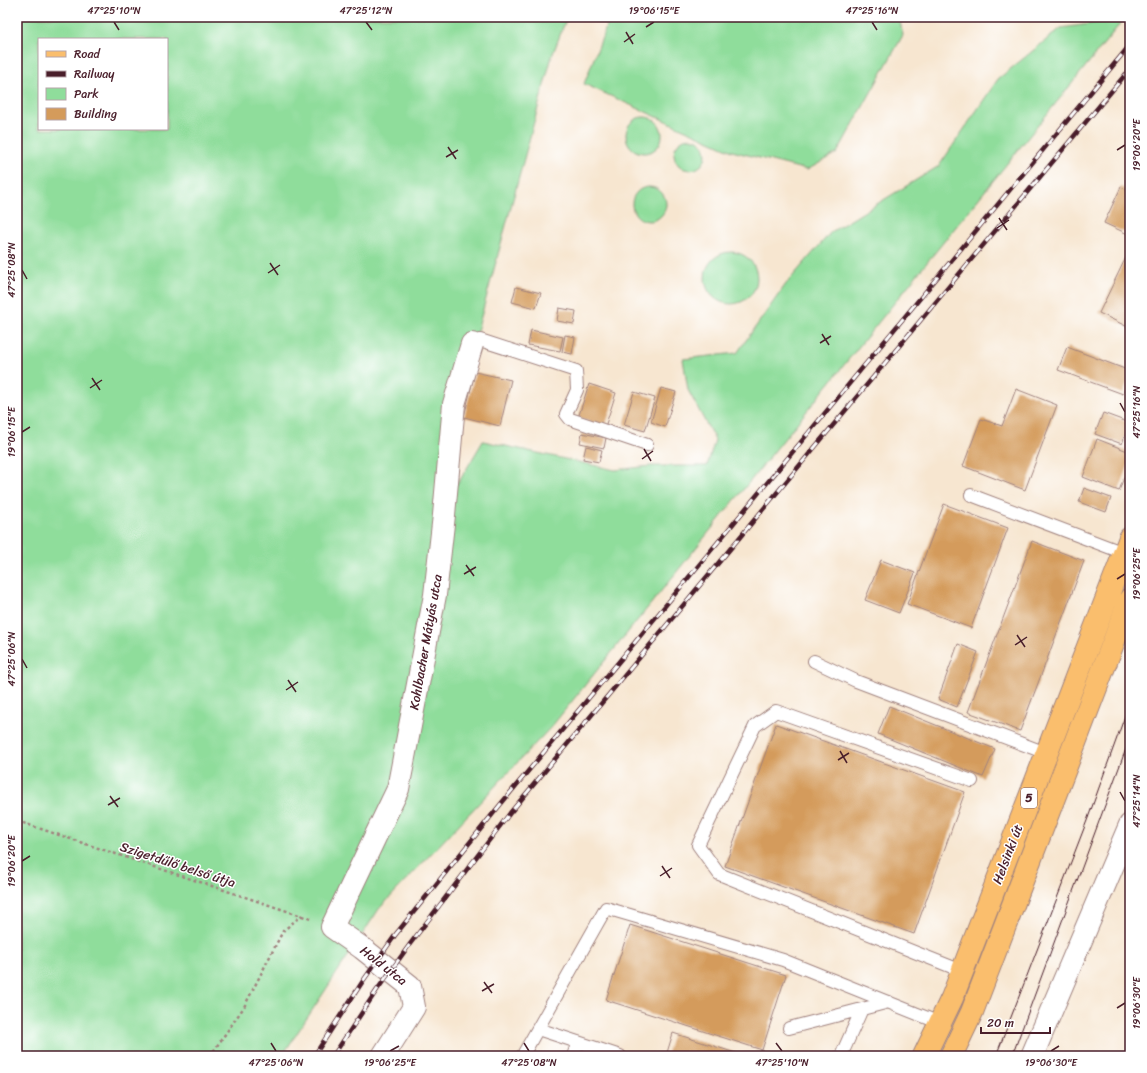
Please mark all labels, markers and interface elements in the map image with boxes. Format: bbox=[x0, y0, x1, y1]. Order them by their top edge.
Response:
text: 47°25'10"N bbox=[87, 2, 141, 20]
text: 47°25'12"N bbox=[340, 2, 393, 20]
text: 19°06'15"E bbox=[629, 2, 681, 20]
text: 47°25'16"N bbox=[846, 2, 899, 20]
legend bbox=[38, 38, 168, 130]
text: Road bbox=[74, 43, 101, 65]
text: Railway bbox=[74, 63, 115, 85]
text: Park bbox=[74, 83, 99, 105]
text: Building bbox=[74, 103, 117, 125]
text: 19°06'20"E bbox=[1128, 117, 1146, 171]
text: 47°25'08"N bbox=[3, 242, 21, 298]
text: 47°25'16"N bbox=[1128, 385, 1146, 438]
text: 19°06'15"E bbox=[3, 405, 21, 457]
text: 19°06'25"E bbox=[1128, 547, 1146, 600]
street label: Kohlbacher Mátyás utca bbox=[402, 572, 449, 712]
text: 47°25'06"N bbox=[3, 631, 21, 686]
text: 47°25'14"N bbox=[1128, 774, 1146, 828]
road number: 5 bbox=[1021, 788, 1037, 808]
street label: Helsinki út bbox=[985, 820, 1030, 888]
text: 19°06'20"E bbox=[3, 833, 21, 887]
street label: Szigetdűlő belső útja bbox=[117, 835, 239, 894]
street label: Hold utca bbox=[355, 939, 413, 992]
text: 19°06'30"E bbox=[1128, 976, 1146, 1029]
scale bar bbox=[981, 1009, 1050, 1035]
text: 20 m bbox=[987, 1012, 1014, 1034]
text: 47°25'06"N bbox=[249, 1054, 304, 1072]
text: 19°06'25"E bbox=[364, 1054, 417, 1072]
text: 47°25'08"N bbox=[501, 1054, 557, 1072]
text: 47°25'10"N bbox=[755, 1054, 809, 1072]
text: 19°06'30"E bbox=[1025, 1054, 1078, 1072]

